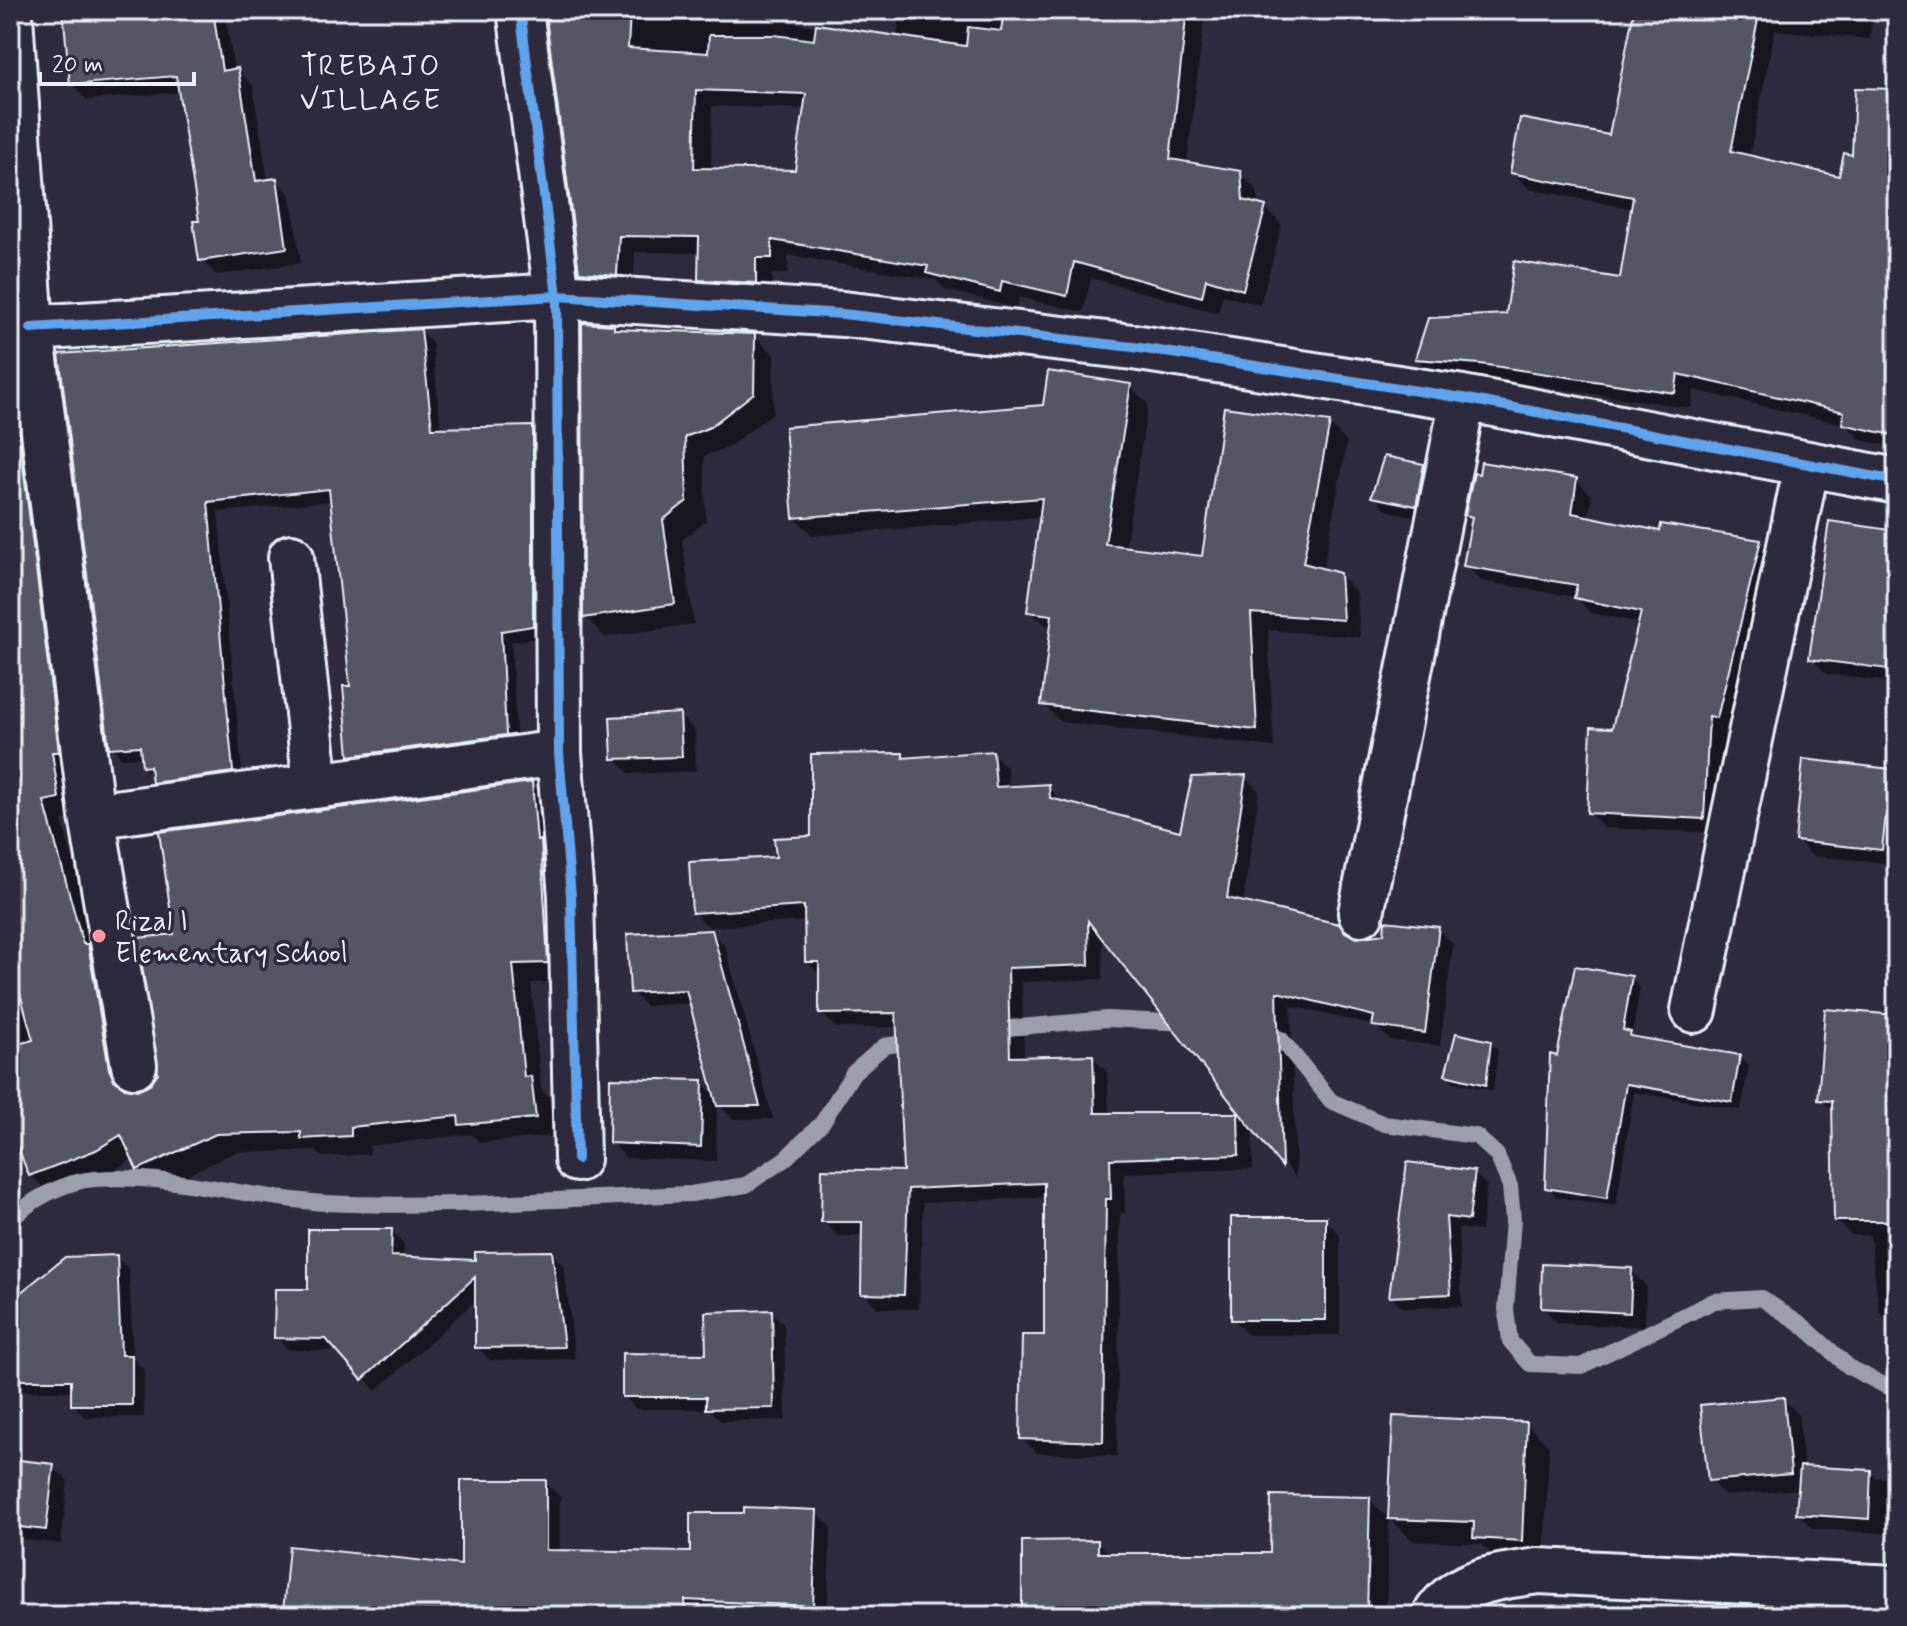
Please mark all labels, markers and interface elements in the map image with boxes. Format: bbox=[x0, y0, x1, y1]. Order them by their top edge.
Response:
scale bar bbox=[40, 36, 194, 86]
district label: TREBAJO VILLAGE bbox=[300, 47, 442, 120]
text: 20 m bbox=[52, 50, 103, 81]
place label: Rizal I Elementary School bbox=[115, 904, 348, 973]
marker: Rizal I Elementary School bbox=[90, 927, 108, 945]

